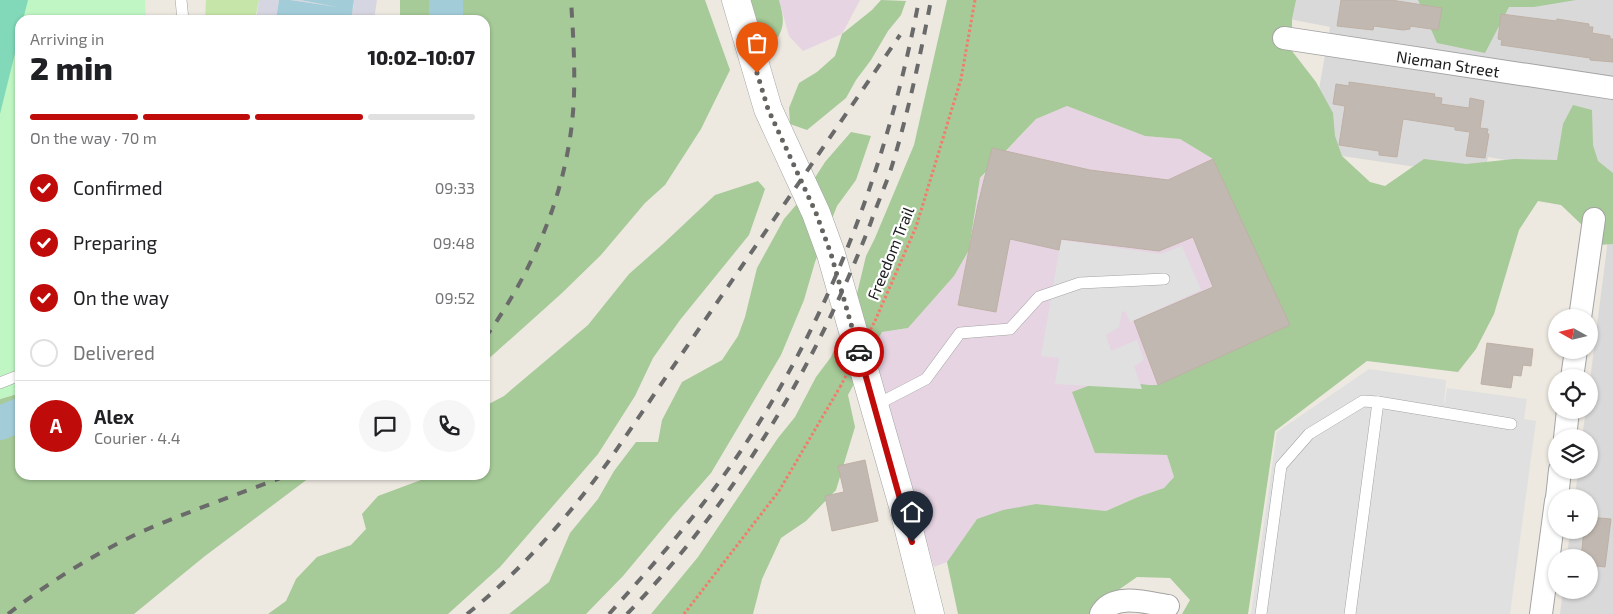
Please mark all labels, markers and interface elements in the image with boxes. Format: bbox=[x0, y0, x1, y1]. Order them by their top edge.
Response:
pin bbox=[736, 22, 778, 73]
text: Arriving in bbox=[30, 29, 104, 48]
icon: bag bbox=[743, 29, 771, 57]
text: 10:02–10:07 bbox=[367, 46, 475, 69]
street label: Nieman Street bbox=[1395, 46, 1501, 80]
text: 2 min bbox=[30, 48, 113, 86]
text: On the way · 70 m bbox=[30, 128, 157, 147]
icon: check bbox=[30, 174, 58, 202]
text: Confirmed bbox=[73, 176, 163, 199]
text: 09:33 bbox=[435, 178, 475, 197]
street label: Freedom Trail bbox=[863, 203, 917, 302]
icon: check bbox=[30, 229, 58, 257]
text: Preparing bbox=[73, 231, 157, 254]
text: 09:48 bbox=[433, 233, 475, 252]
icon: check bbox=[30, 284, 58, 312]
text: On the way bbox=[73, 286, 169, 309]
text: 09:52 bbox=[435, 288, 475, 307]
north arrow bbox=[1548, 309, 1598, 359]
map controls bbox=[1548, 309, 1598, 599]
courier bbox=[834, 327, 884, 377]
icon: car bbox=[845, 338, 873, 366]
text: Delivered bbox=[73, 341, 155, 364]
button: locate bbox=[1548, 369, 1598, 419]
button: chat bbox=[359, 400, 411, 452]
button: phone bbox=[423, 400, 475, 452]
text: Alex bbox=[94, 405, 134, 428]
text: A bbox=[50, 414, 62, 437]
text: Courier · 4.4 bbox=[94, 428, 181, 447]
button: layers bbox=[1548, 429, 1598, 479]
button: + bbox=[1548, 489, 1598, 539]
pin bbox=[891, 491, 933, 542]
icon: home bbox=[898, 498, 926, 526]
button: − bbox=[1548, 549, 1598, 599]

